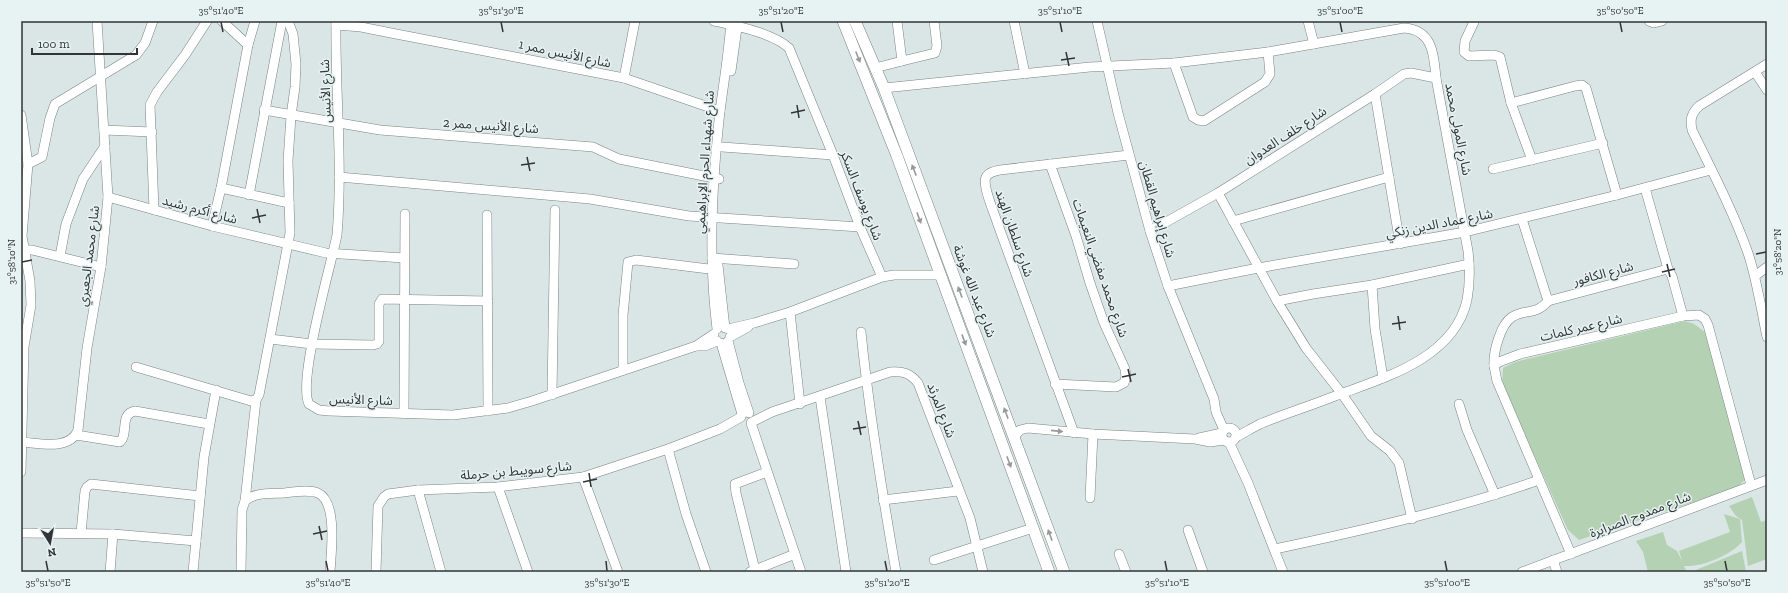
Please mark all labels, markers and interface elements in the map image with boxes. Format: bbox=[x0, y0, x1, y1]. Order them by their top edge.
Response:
text: 35°51'40"E bbox=[199, 5, 244, 17]
text: 35°51'30"E bbox=[479, 5, 524, 17]
text: 35°51'20"E bbox=[758, 5, 804, 17]
text: 35°51'10"E bbox=[1038, 5, 1082, 17]
text: 35°51'00"E bbox=[1317, 5, 1363, 17]
text: 35°50'50"E bbox=[1596, 5, 1644, 17]
scale bar bbox=[32, 30, 137, 56]
street label: شارع الأنيس ممر 1 bbox=[517, 36, 613, 74]
text: 100 m bbox=[38, 37, 70, 51]
one-way arrow bbox=[856, 52, 862, 64]
street label: شارع الأنيس bbox=[317, 59, 337, 123]
street label: شارع المولى محمد bbox=[1439, 82, 1475, 177]
street label: شارع شهداء الحرم الإبراهيمي bbox=[692, 90, 720, 234]
street label: شارع خلف العدوان bbox=[1241, 103, 1331, 170]
street label: شارع الأنيس ممر 2 bbox=[442, 115, 539, 139]
street label: شارع يوسف السكر bbox=[834, 147, 886, 243]
street label: شارع إبراهيم القطان bbox=[1134, 159, 1179, 260]
one-way arrow bbox=[911, 163, 917, 175]
street label: شارع سلطان الهند bbox=[990, 187, 1037, 280]
street label: شارع أكرم رشيد bbox=[160, 192, 239, 230]
street label: شارع محمد مفضي النعيمات bbox=[1067, 197, 1131, 340]
street label: شارع محمد الجعبري bbox=[75, 205, 105, 308]
street label: شارع عماد الدين زنكي bbox=[1384, 206, 1495, 244]
one-way arrow bbox=[917, 212, 923, 224]
text: 31°58'20"N bbox=[1772, 228, 1784, 275]
text: 31°58'10"N bbox=[6, 239, 18, 285]
street label: شارع عبد الله غوشة bbox=[947, 243, 999, 341]
street label: شارع الكافور bbox=[1570, 258, 1636, 292]
one-way arrow bbox=[957, 285, 963, 297]
street label: شارع عمر كلمات bbox=[1539, 311, 1624, 347]
one-way arrow bbox=[962, 334, 968, 346]
street label: شارع المرثد bbox=[921, 380, 959, 441]
street label: شارع الأنيس bbox=[329, 391, 393, 411]
one-way arrow bbox=[1002, 407, 1008, 419]
one-way arrow bbox=[1050, 428, 1063, 434]
one-way arrow bbox=[1006, 456, 1012, 468]
street label: شارع سويبط بن حرملة bbox=[460, 458, 573, 486]
street label: شارع ممدوح الصرايرة bbox=[1587, 488, 1694, 543]
north arrow bbox=[30, 523, 70, 563]
one-way arrow bbox=[1047, 529, 1053, 541]
text: N bbox=[46, 545, 57, 560]
text: 35°51'50"E bbox=[25, 577, 71, 589]
text: 35°51'40"E bbox=[306, 577, 351, 589]
text: 35°51'30"E bbox=[585, 577, 630, 589]
text: 35°51'20"E bbox=[864, 577, 910, 589]
text: 35°51'10"E bbox=[1145, 577, 1189, 589]
text: 35°51'00"E bbox=[1424, 577, 1470, 589]
text: 35°50'50"E bbox=[1703, 577, 1751, 589]

